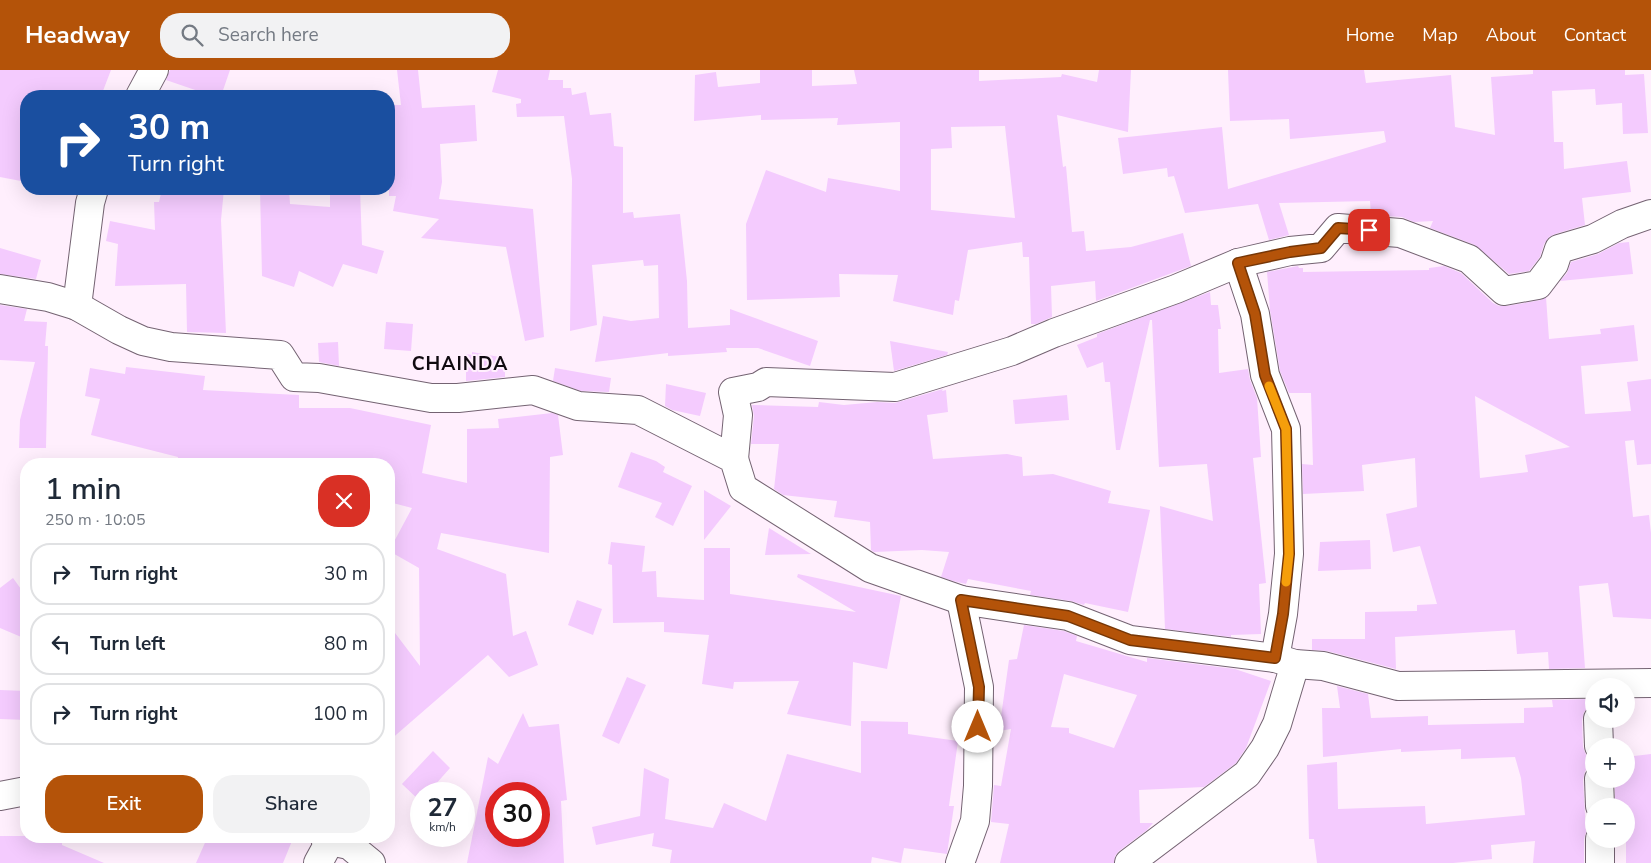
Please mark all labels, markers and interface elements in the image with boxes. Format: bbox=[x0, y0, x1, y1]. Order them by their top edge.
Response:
search box bbox=[160, 13, 510, 58]
text: Headway bbox=[25, 19, 130, 51]
icon: search bbox=[178, 21, 206, 49]
text: Search here bbox=[218, 22, 319, 48]
text: Home bbox=[1346, 23, 1394, 47]
text: Map bbox=[1422, 23, 1458, 47]
text: About bbox=[1486, 23, 1536, 47]
text: Contact bbox=[1564, 23, 1626, 47]
text: 30 m bbox=[128, 104, 210, 151]
icon: right bbox=[45, 110, 110, 175]
text: Turn right bbox=[128, 149, 224, 179]
pin bbox=[1348, 209, 1390, 251]
icon: arrive bbox=[1355, 216, 1383, 244]
district label: CHAINDA bbox=[412, 351, 508, 377]
text: 1 min bbox=[45, 469, 121, 510]
button: close bbox=[318, 475, 370, 527]
text: 250 m · 10:05 bbox=[45, 509, 146, 531]
icon: right bbox=[47, 560, 75, 588]
text: Turn right bbox=[90, 561, 177, 587]
text: 30 m bbox=[324, 561, 368, 587]
icon: left bbox=[47, 630, 75, 658]
text: Turn left bbox=[90, 631, 165, 657]
text: 80 m bbox=[324, 631, 368, 657]
map controls bbox=[1585, 678, 1635, 848]
button: sound bbox=[1585, 678, 1635, 728]
icon: right bbox=[47, 700, 75, 728]
position arrow bbox=[951, 700, 1003, 752]
text: Turn right bbox=[90, 701, 177, 727]
text: 100 m bbox=[313, 701, 368, 727]
button: + bbox=[1585, 738, 1635, 788]
button: Exit bbox=[45, 775, 203, 833]
button: Share bbox=[213, 775, 370, 833]
speed limit sign: 30 bbox=[485, 782, 550, 847]
text: 27 bbox=[427, 791, 458, 825]
button: − bbox=[1585, 798, 1635, 848]
text: km/h bbox=[429, 819, 456, 835]

